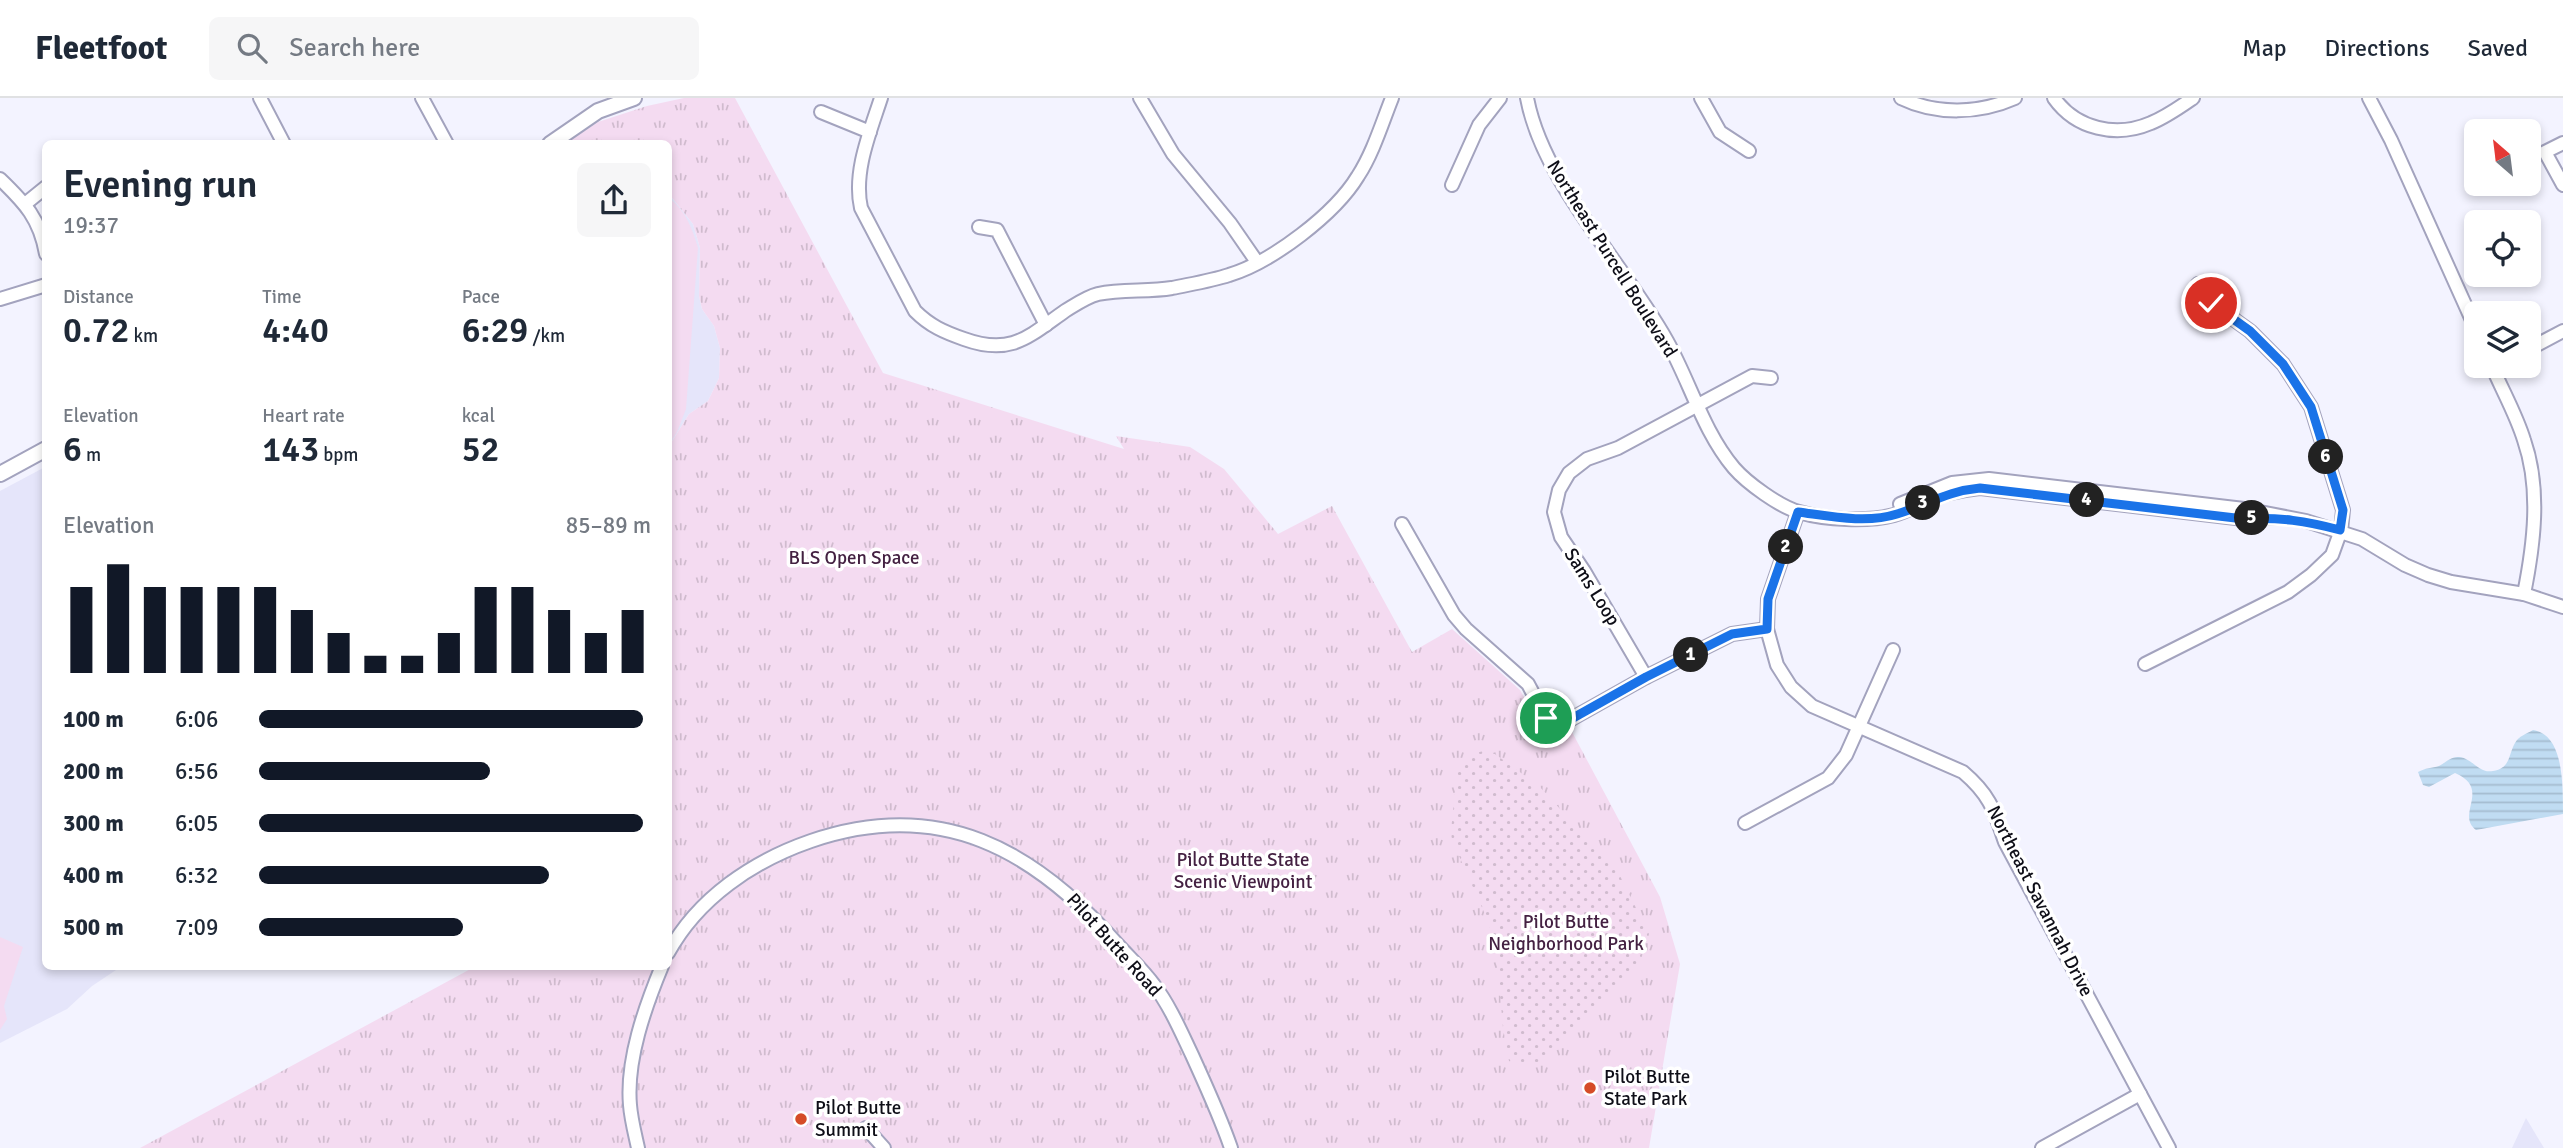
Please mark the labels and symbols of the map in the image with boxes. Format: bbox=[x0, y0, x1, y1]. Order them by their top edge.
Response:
north arrow bbox=[2464, 119, 2541, 196]
street label: Northeast Purcell Boulevard bbox=[1541, 156, 1683, 362]
pin bbox=[2181, 273, 2241, 333]
pin: 6 bbox=[2308, 440, 2344, 474]
pin: 4 bbox=[2070, 482, 2104, 518]
pin: 3 bbox=[1906, 486, 1940, 520]
pin: 5 bbox=[2234, 500, 2270, 536]
pin: 2 bbox=[1768, 530, 1803, 564]
street label: Sams Loop bbox=[1559, 544, 1625, 630]
park label: BLS Open Space bbox=[788, 546, 920, 570]
pin: 1 bbox=[1674, 638, 1708, 672]
pin bbox=[1516, 688, 1576, 748]
street label: Northeast Savannah Drive bbox=[1981, 802, 2099, 1000]
park label: Pilot Butte State Scenic Viewpoint bbox=[1174, 848, 1313, 894]
street label: Pilot Butte Road bbox=[1061, 888, 1167, 1002]
park label: Pilot Butte Neighborhood Park bbox=[1488, 910, 1644, 956]
place label: Pilot Butte State Park bbox=[1604, 1065, 1690, 1111]
marker: Pilot Butte State Park bbox=[1582, 1080, 1598, 1096]
place label: Pilot Butte Summit bbox=[815, 1096, 901, 1142]
marker: Pilot Butte Summit bbox=[793, 1111, 809, 1127]

